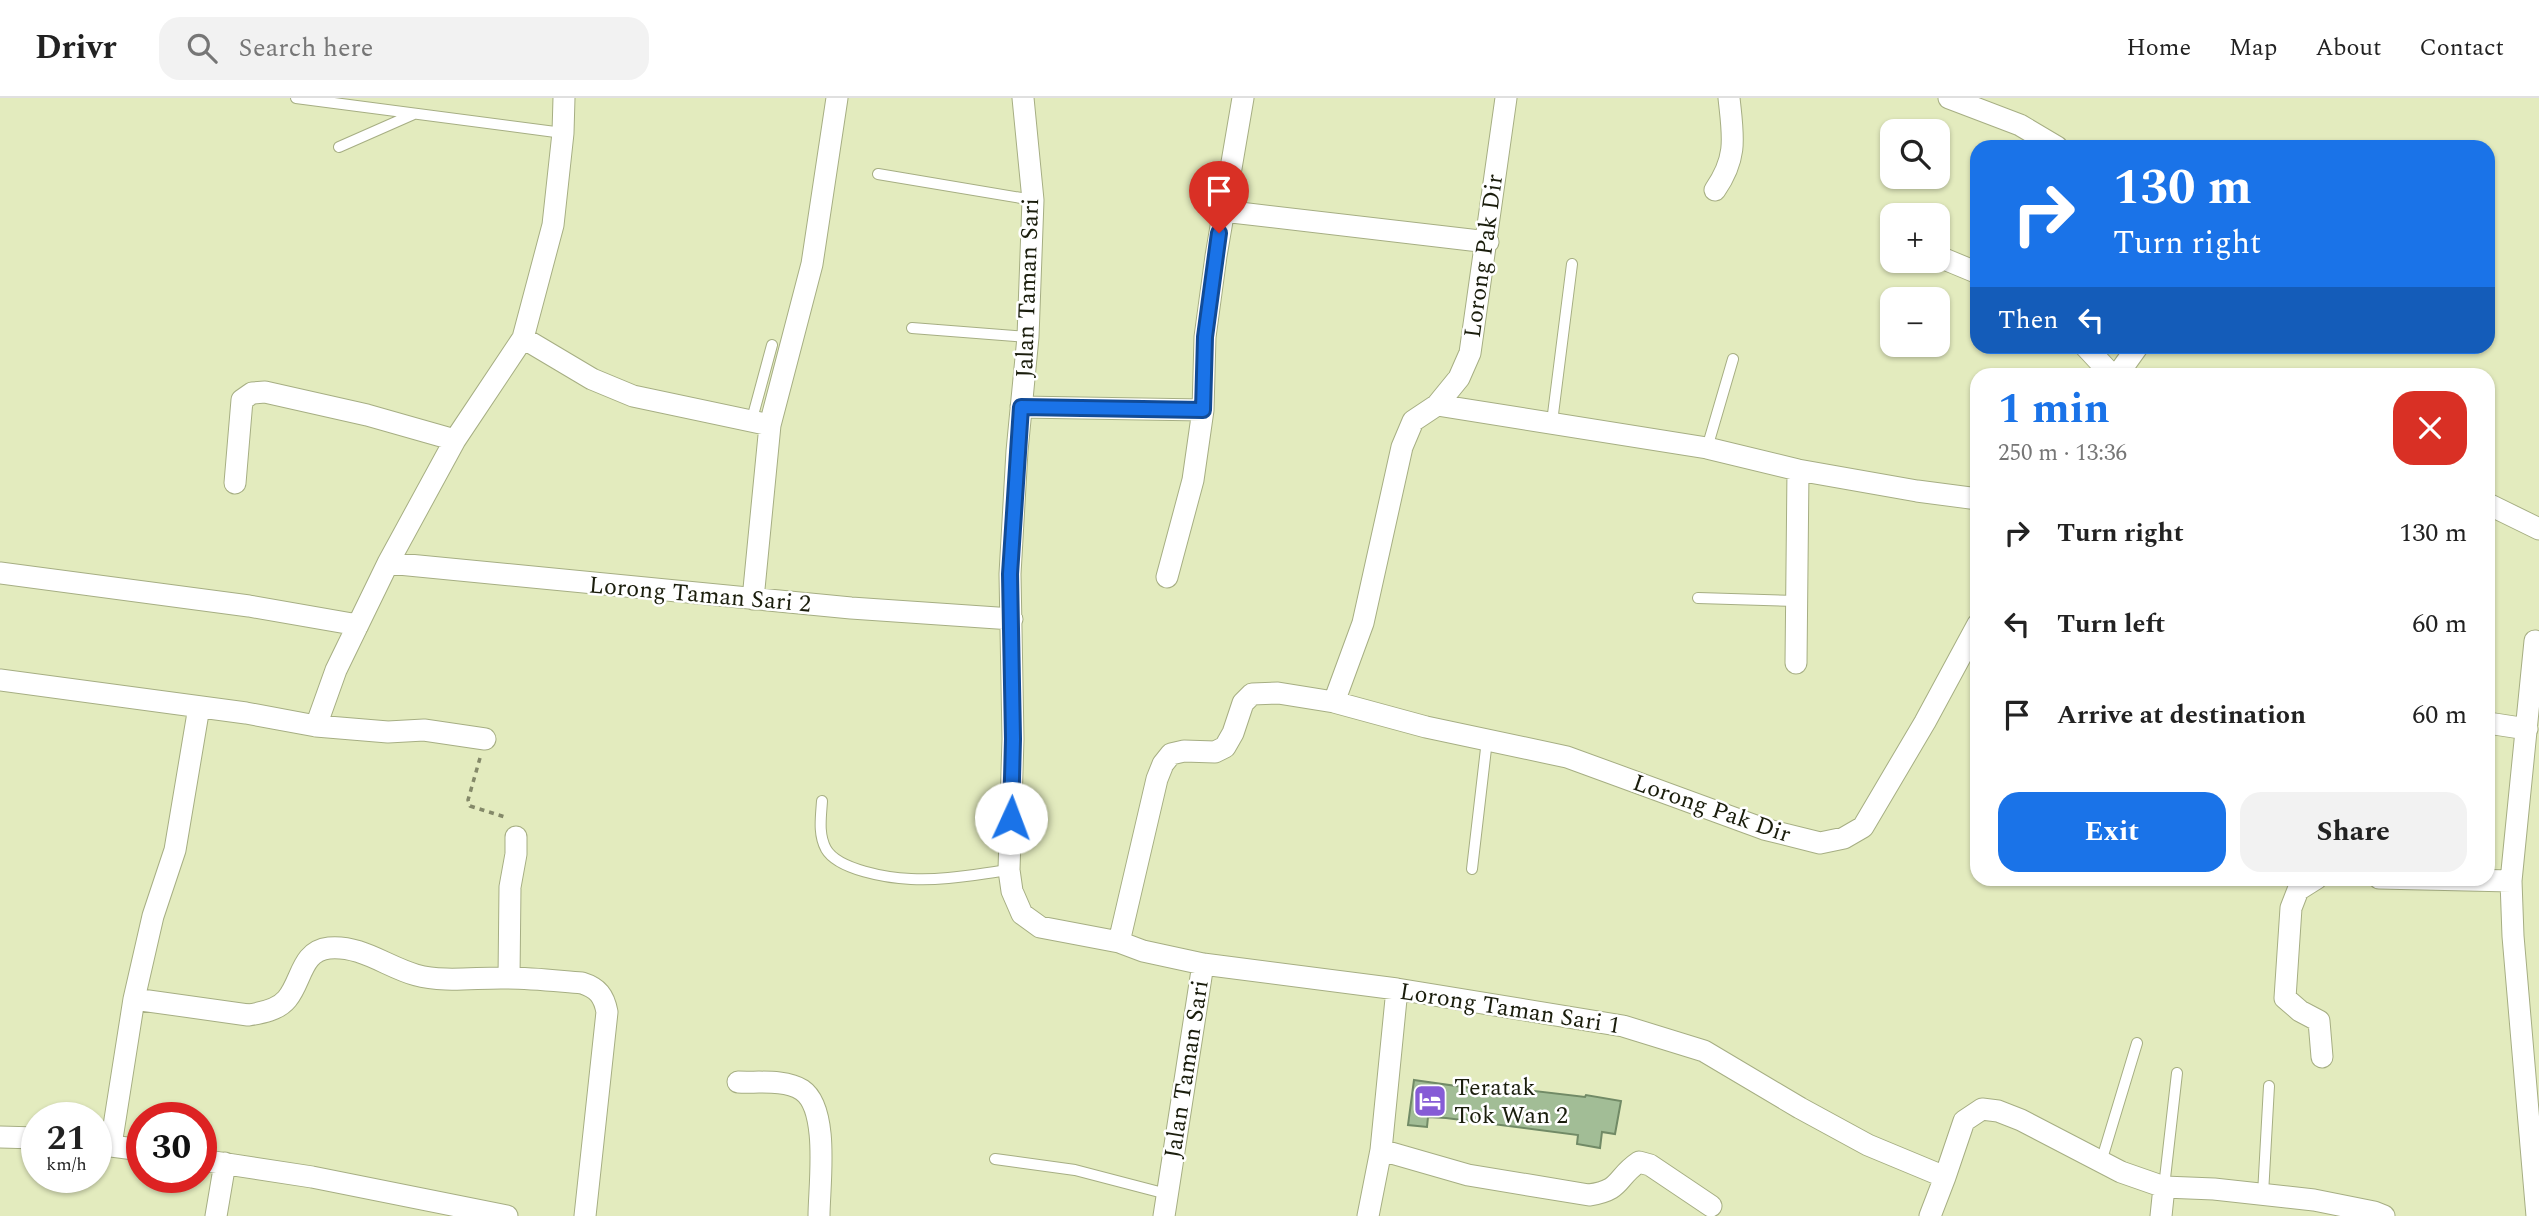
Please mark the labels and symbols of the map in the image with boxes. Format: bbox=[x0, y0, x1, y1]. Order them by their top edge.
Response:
pin bbox=[1189, 161, 1249, 233]
street label: Lorong Pak Dir bbox=[1455, 172, 1513, 340]
street label: Jalan Taman Sari bbox=[1007, 197, 1049, 379]
street label: Lorong Taman Sari 2 bbox=[587, 567, 812, 623]
street label: Lorong Pak Dir bbox=[1628, 765, 1796, 853]
position arrow bbox=[974, 781, 1048, 855]
street label: Lorong Taman Sari 1 bbox=[1397, 974, 1623, 1044]
street label: Jalan Taman Sari bbox=[1155, 977, 1219, 1161]
place label: Teratak Tok Wan 2 bbox=[1454, 1070, 1568, 1134]
hotel icon: Teratak Tok Wan 2 bbox=[1411, 1082, 1449, 1120]
speed limit sign: 30 bbox=[126, 1102, 217, 1193]

